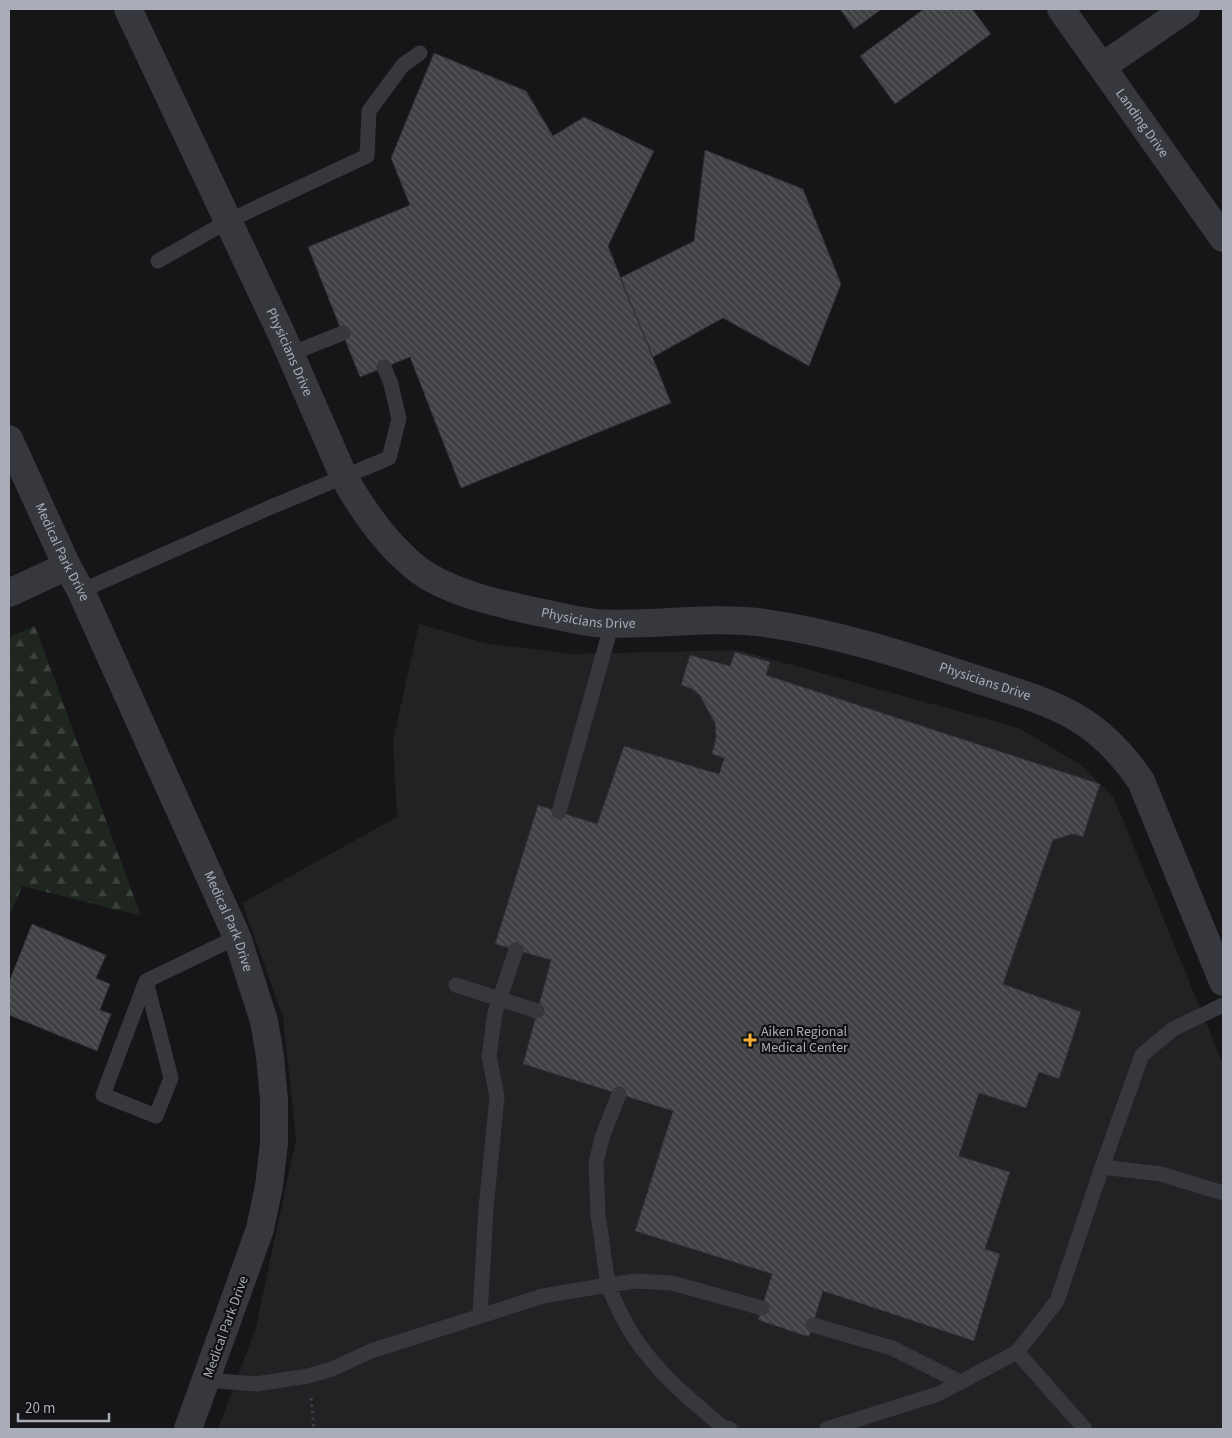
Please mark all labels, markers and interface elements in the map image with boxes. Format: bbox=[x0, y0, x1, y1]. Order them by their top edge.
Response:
street label: Landing Drive bbox=[1110, 85, 1173, 162]
street label: Physicians Drive bbox=[261, 304, 318, 400]
street label: Medical Park Drive bbox=[30, 500, 94, 605]
street label: Physicians Drive bbox=[539, 603, 636, 634]
street label: Physicians Drive bbox=[936, 657, 1033, 706]
street label: Medical Park Drive bbox=[198, 868, 258, 974]
place label: Aiken Regional Medical Center bbox=[761, 1022, 848, 1058]
marker: Aiken Regional Medical Center bbox=[743, 1033, 757, 1047]
street label: Medical Park Drive bbox=[198, 1273, 254, 1381]
scale bar bbox=[18, 1390, 109, 1422]
text: 20 m bbox=[25, 1398, 55, 1419]

